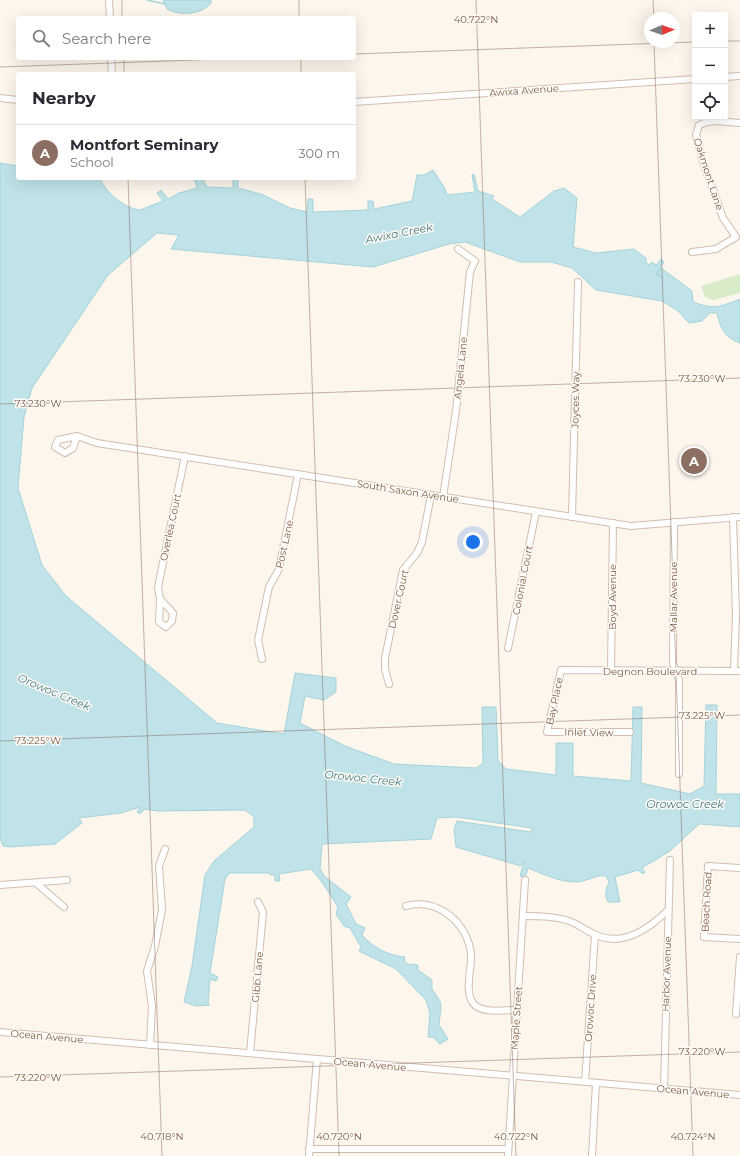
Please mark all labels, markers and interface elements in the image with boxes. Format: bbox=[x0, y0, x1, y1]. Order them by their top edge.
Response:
north arrow bbox=[644, 12, 680, 48]
map controls bbox=[692, 12, 728, 120]
button: + bbox=[692, 12, 728, 48]
text: 40.722°N bbox=[454, 13, 498, 26]
search box bbox=[16, 16, 356, 60]
icon: search bbox=[30, 27, 52, 49]
text: Search here bbox=[62, 29, 151, 48]
button: − bbox=[692, 48, 728, 84]
street label: Awixa Avenue bbox=[489, 82, 559, 99]
button: locate bbox=[692, 84, 728, 120]
text: Nearby bbox=[32, 88, 96, 108]
text: Montfort Seminary bbox=[70, 135, 218, 154]
street label: Oakmont Lane bbox=[691, 136, 726, 212]
text: A bbox=[40, 145, 50, 161]
text: 300 m bbox=[298, 145, 340, 161]
text: School bbox=[70, 154, 114, 170]
water label: Awixa Creek bbox=[363, 220, 434, 247]
street label: Angela Lane bbox=[451, 336, 470, 400]
street label: Joyces Way bbox=[568, 371, 583, 430]
text: 73.230°W bbox=[678, 372, 726, 385]
text: 73.230°W bbox=[14, 397, 62, 410]
pin: A bbox=[681, 446, 707, 476]
street label: South Saxon Avenue bbox=[356, 477, 460, 506]
street label: Overlea Court bbox=[157, 492, 184, 562]
street label: Post Lane bbox=[273, 519, 296, 570]
your location bbox=[463, 532, 483, 552]
street label: Colonial Court bbox=[509, 544, 536, 616]
street label: Mallar Avenue bbox=[667, 561, 680, 633]
street label: Boyd Avenue bbox=[606, 564, 619, 630]
street label: Dover Court bbox=[385, 568, 412, 630]
street label: Degnon Boulevard bbox=[603, 665, 697, 678]
water label: Orowoc Creek bbox=[15, 670, 93, 714]
street label: Bay Place bbox=[543, 676, 566, 726]
text: 73.225°W bbox=[679, 709, 725, 722]
street label: Inlet View bbox=[564, 726, 614, 739]
text: 73.225°W bbox=[15, 734, 61, 747]
water label: Orowoc Creek bbox=[324, 767, 403, 789]
water label: Orowoc Creek bbox=[646, 797, 724, 811]
street label: Beach Road bbox=[698, 872, 715, 933]
street label: Harbor Avenue bbox=[659, 936, 674, 1012]
street label: Gibb Lane bbox=[249, 951, 266, 1003]
street label: Orowoc Drive bbox=[582, 974, 599, 1042]
street label: Maple Street bbox=[508, 986, 525, 1050]
street label: Ocean Avenue bbox=[10, 1027, 84, 1046]
text: 73.220°W bbox=[678, 1045, 726, 1058]
street label: Ocean Avenue bbox=[333, 1055, 407, 1074]
text: 73.220°W bbox=[14, 1071, 62, 1084]
street label: Ocean Avenue bbox=[656, 1082, 730, 1101]
text: 40.718°N bbox=[140, 1130, 184, 1143]
text: 40.720°N bbox=[316, 1130, 362, 1143]
text: 40.722°N bbox=[494, 1130, 538, 1143]
text: 40.724°N bbox=[670, 1130, 716, 1143]

